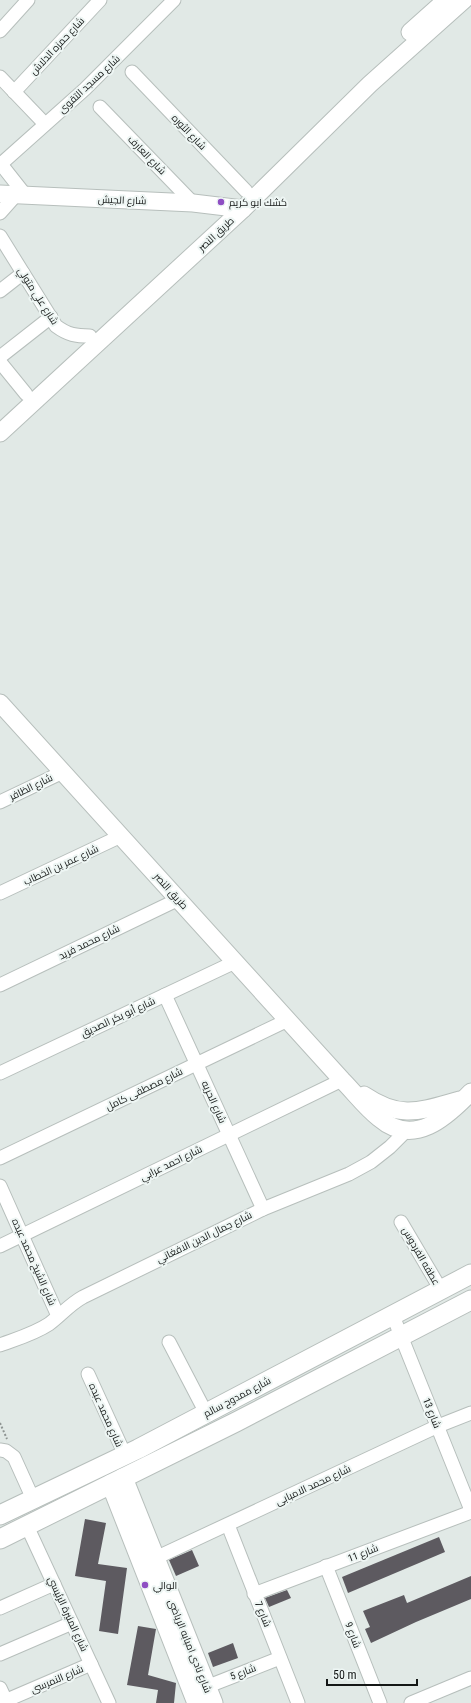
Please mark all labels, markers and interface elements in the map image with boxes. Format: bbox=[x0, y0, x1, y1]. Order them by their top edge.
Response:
street label: شارع حمزه الدلاش bbox=[28, 15, 87, 78]
street label: شارع مسجد التقوى bbox=[56, 53, 123, 116]
street label: شارع الثوره bbox=[169, 112, 208, 152]
street label: شارع العارف bbox=[125, 133, 168, 177]
street label: شارع الجيش bbox=[98, 194, 146, 207]
marker: كشك ابو كريم bbox=[216, 197, 226, 207]
place label: كشك ابو كريم bbox=[229, 197, 287, 210]
street label: طريق النصر bbox=[195, 215, 237, 255]
street label: شارع علي متولي bbox=[14, 265, 61, 328]
street label: شارع الظافر bbox=[7, 772, 55, 804]
street label: شارع عمر بن الخطاب bbox=[22, 843, 101, 888]
street label: طريق النصر bbox=[151, 870, 190, 912]
street label: شارع محمد فريد bbox=[57, 923, 122, 962]
street label: شارع أبو بكر الصديق bbox=[79, 994, 157, 1040]
street label: شارع مصطفى كامل bbox=[104, 1066, 185, 1113]
street label: شارع الحريه bbox=[199, 1079, 228, 1125]
street label: شارع احمد عرابي bbox=[138, 1143, 205, 1185]
street label: شارع جمال الدين الافغاني bbox=[155, 1209, 254, 1267]
street label: شارع الشيخ محمد عبده bbox=[9, 1217, 58, 1308]
street label: عطفه الفردوس bbox=[399, 1225, 442, 1287]
street label: شارع ممدوح سالم bbox=[202, 1375, 273, 1421]
street label: شارع محمد عبده bbox=[86, 1381, 125, 1449]
street label: شارع 13 bbox=[420, 1396, 443, 1430]
street label: شارع محمد الامبابى bbox=[274, 1463, 353, 1508]
street label: شارع 11 bbox=[346, 1542, 380, 1565]
street label: شارع المنيرة الرئيسي bbox=[44, 1575, 90, 1654]
marker: الوالي bbox=[140, 1580, 150, 1590]
place label: الوالي bbox=[153, 1580, 177, 1593]
street label: شارع نادى امبابه الرياضى bbox=[165, 1598, 214, 1695]
street label: شارع 7 bbox=[252, 1600, 273, 1629]
street label: شارع 9 bbox=[342, 1621, 363, 1650]
scale bar bbox=[327, 1661, 417, 1687]
street label: شارع 5 bbox=[229, 1662, 258, 1683]
street label: شارع النمرسى bbox=[29, 1663, 85, 1696]
text: 50 m bbox=[333, 1668, 357, 1682]

